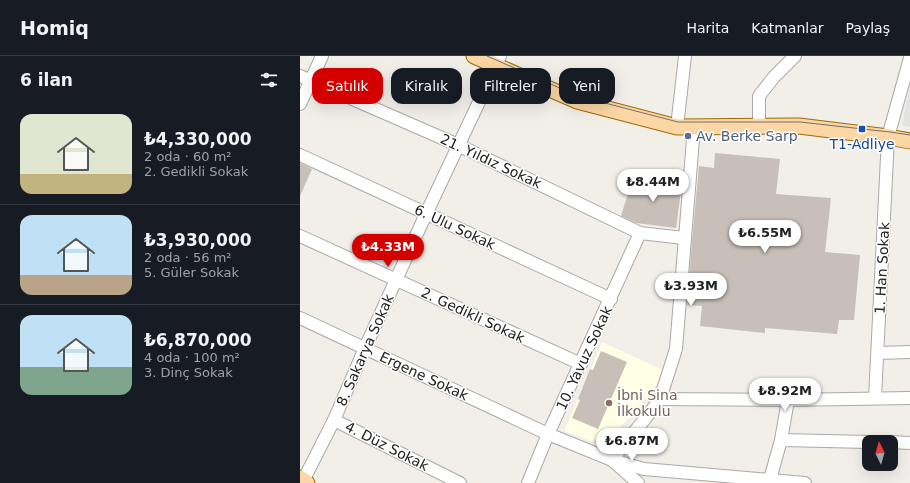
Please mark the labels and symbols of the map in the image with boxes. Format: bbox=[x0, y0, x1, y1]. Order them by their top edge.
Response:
marker: T1-Adliye bbox=[857, 124, 867, 134]
place label: Av. Berke Sarp bbox=[696, 128, 798, 144]
street label: 21. Yıldız Sokak bbox=[438, 131, 545, 192]
marker: Av. Berke Sarp bbox=[683, 131, 693, 141]
place label: T1-Adliye bbox=[828, 136, 895, 152]
pin: ₺8.44M bbox=[620, 169, 686, 203]
street label: 6. Ulu Sokak bbox=[412, 201, 499, 253]
pin: ₺6.55M bbox=[732, 220, 798, 254]
street label: 1. Han Sokak bbox=[872, 221, 892, 314]
pin: ₺4.33M bbox=[355, 234, 421, 268]
pin: ₺3.93M bbox=[658, 273, 724, 307]
street label: 2. Gedikli Sokak bbox=[419, 284, 528, 346]
street label: 8. Sakarya Sokak bbox=[333, 291, 397, 408]
street label: 10. Yavuz Sokak bbox=[553, 303, 615, 413]
street label: Ergene Sokak bbox=[377, 349, 472, 404]
pin: ₺8.92M bbox=[752, 378, 818, 412]
place label: İbni Sina İlkokulu bbox=[617, 386, 677, 419]
marker: İbni Sina İlkokulu bbox=[604, 398, 614, 408]
street label: 4. Düz Sokak bbox=[343, 418, 432, 474]
pin: ₺6.87M bbox=[599, 428, 665, 462]
north arrow bbox=[862, 435, 898, 471]

